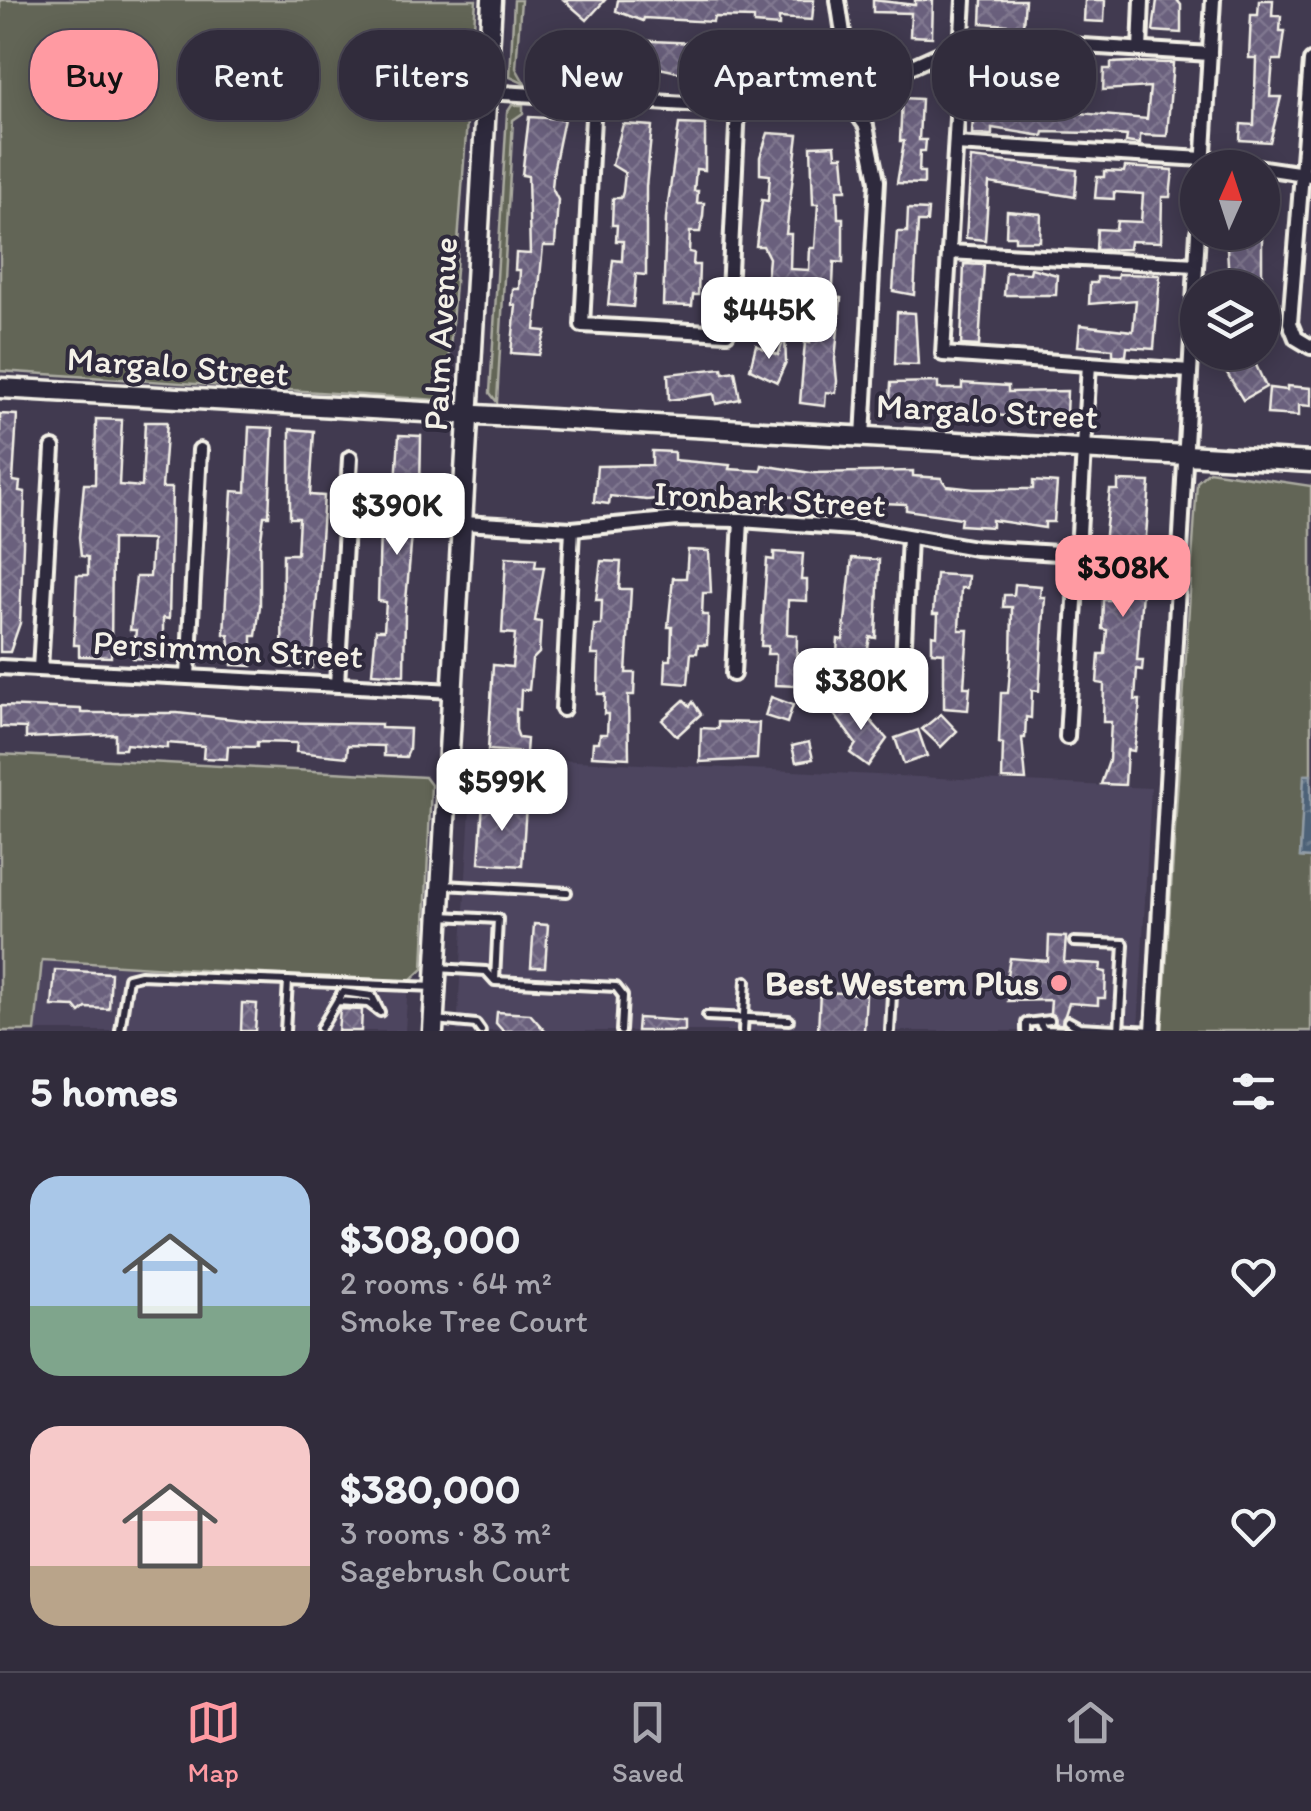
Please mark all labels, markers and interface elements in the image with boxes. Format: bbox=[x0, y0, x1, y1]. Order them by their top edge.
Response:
chip: Buy bbox=[30, 30, 158, 120]
chip: Rent bbox=[178, 30, 319, 120]
chip: Filters bbox=[339, 30, 505, 120]
chip: New bbox=[525, 30, 659, 120]
chip: Apartment bbox=[679, 30, 912, 120]
chip: House bbox=[932, 30, 1096, 120]
north arrow bbox=[1180, 150, 1280, 250]
map controls bbox=[1180, 150, 1280, 370]
street label: Palm Avenue bbox=[414, 236, 466, 432]
button: layers bbox=[1180, 270, 1280, 370]
pin: $445K bbox=[699, 277, 839, 362]
text: $445K bbox=[723, 290, 815, 328]
street label: Margalo Street bbox=[65, 337, 291, 395]
street label: Margalo Street bbox=[875, 384, 1099, 438]
street label: Ironbark Street bbox=[653, 472, 887, 526]
pin: $390K bbox=[327, 473, 467, 558]
text: $390K bbox=[352, 486, 442, 524]
pin: $308K bbox=[1053, 535, 1193, 620]
text: $308K bbox=[1077, 548, 1169, 586]
street label: Persimmon Street bbox=[92, 621, 364, 677]
pin: $380K bbox=[791, 648, 931, 733]
text: $380K bbox=[815, 661, 907, 699]
pin: $599K bbox=[432, 749, 572, 834]
text: $599K bbox=[459, 762, 545, 800]
place label: Best Western Plus bbox=[765, 962, 1039, 1004]
marker: Best Western Plus bbox=[1048, 972, 1070, 994]
icon: filters bbox=[1226, 1064, 1281, 1119]
text: 5 homes bbox=[30, 1066, 178, 1117]
text: $308,000 bbox=[340, 1213, 521, 1264]
icon: home bbox=[110, 1216, 230, 1336]
icon: heart bbox=[1226, 1249, 1281, 1304]
text: 2 rooms · 64 m² bbox=[340, 1264, 552, 1302]
text: Smoke Tree Court bbox=[340, 1302, 588, 1340]
text: $380,000 bbox=[340, 1463, 521, 1514]
icon: home bbox=[110, 1466, 230, 1586]
icon: heart bbox=[1226, 1499, 1281, 1554]
text: 3 rooms · 83 m² bbox=[340, 1514, 551, 1552]
text: Sagebrush Court bbox=[340, 1552, 570, 1590]
tab: Map bbox=[186, 1695, 241, 1789]
tab: Saved bbox=[612, 1695, 683, 1789]
tab: Home bbox=[1055, 1695, 1125, 1789]

